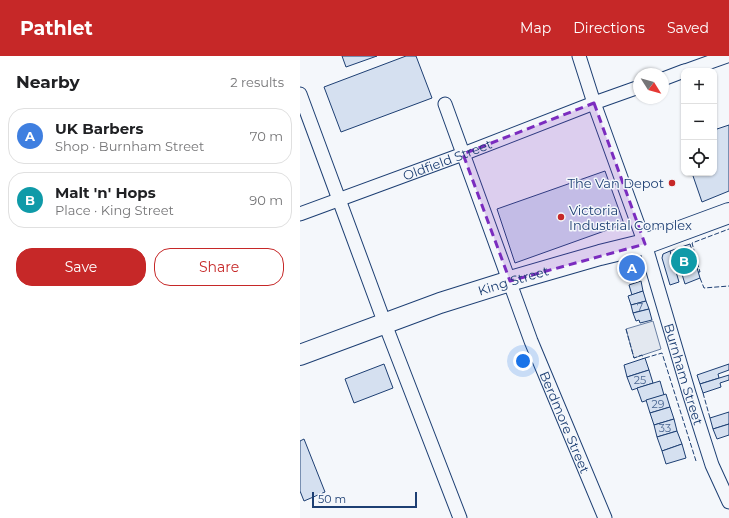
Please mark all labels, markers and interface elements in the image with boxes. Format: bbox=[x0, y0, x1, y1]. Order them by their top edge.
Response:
text: Pathlet bbox=[20, 17, 93, 40]
text: Map bbox=[520, 19, 551, 37]
text: Directions bbox=[573, 19, 645, 37]
text: Saved bbox=[667, 19, 709, 37]
north arrow bbox=[633, 68, 669, 104]
map controls bbox=[681, 68, 717, 176]
button: + bbox=[681, 68, 717, 104]
text: Nearby bbox=[16, 72, 80, 92]
text: 2 results bbox=[230, 74, 284, 90]
button: − bbox=[681, 104, 717, 140]
text: UK Barbers bbox=[55, 119, 144, 138]
text: A bbox=[25, 128, 35, 144]
text: 70 m bbox=[250, 128, 283, 144]
street label: Oldfield Street bbox=[400, 136, 494, 184]
text: Shop · Burnham Street bbox=[55, 138, 204, 154]
button: locate bbox=[681, 140, 717, 176]
place label: The Van Depot bbox=[567, 175, 664, 191]
marker: The Van Depot bbox=[667, 178, 677, 188]
text: Malt 'n' Hops bbox=[55, 183, 156, 202]
text: B bbox=[25, 192, 35, 208]
text: 90 m bbox=[249, 192, 283, 208]
text: Place · King Street bbox=[55, 202, 174, 218]
place label: Victoria Industrial Complex bbox=[569, 202, 692, 233]
marker: Victoria Industrial Complex bbox=[556, 212, 566, 222]
pin: B bbox=[671, 246, 697, 276]
button: Save bbox=[16, 248, 146, 286]
button: Share bbox=[154, 248, 284, 286]
pin: A bbox=[619, 253, 645, 283]
street label: King Street bbox=[476, 262, 551, 299]
house number: 7 bbox=[637, 300, 643, 314]
street label: Burnham Street bbox=[661, 321, 707, 427]
your location bbox=[513, 351, 533, 371]
street label: Berdmore Street bbox=[536, 369, 593, 476]
house number: 25 bbox=[634, 373, 646, 387]
house number: 29 bbox=[652, 397, 665, 411]
house number: 33 bbox=[659, 421, 671, 435]
scale bar bbox=[312, 490, 417, 509]
text: 50 m bbox=[318, 492, 346, 506]

